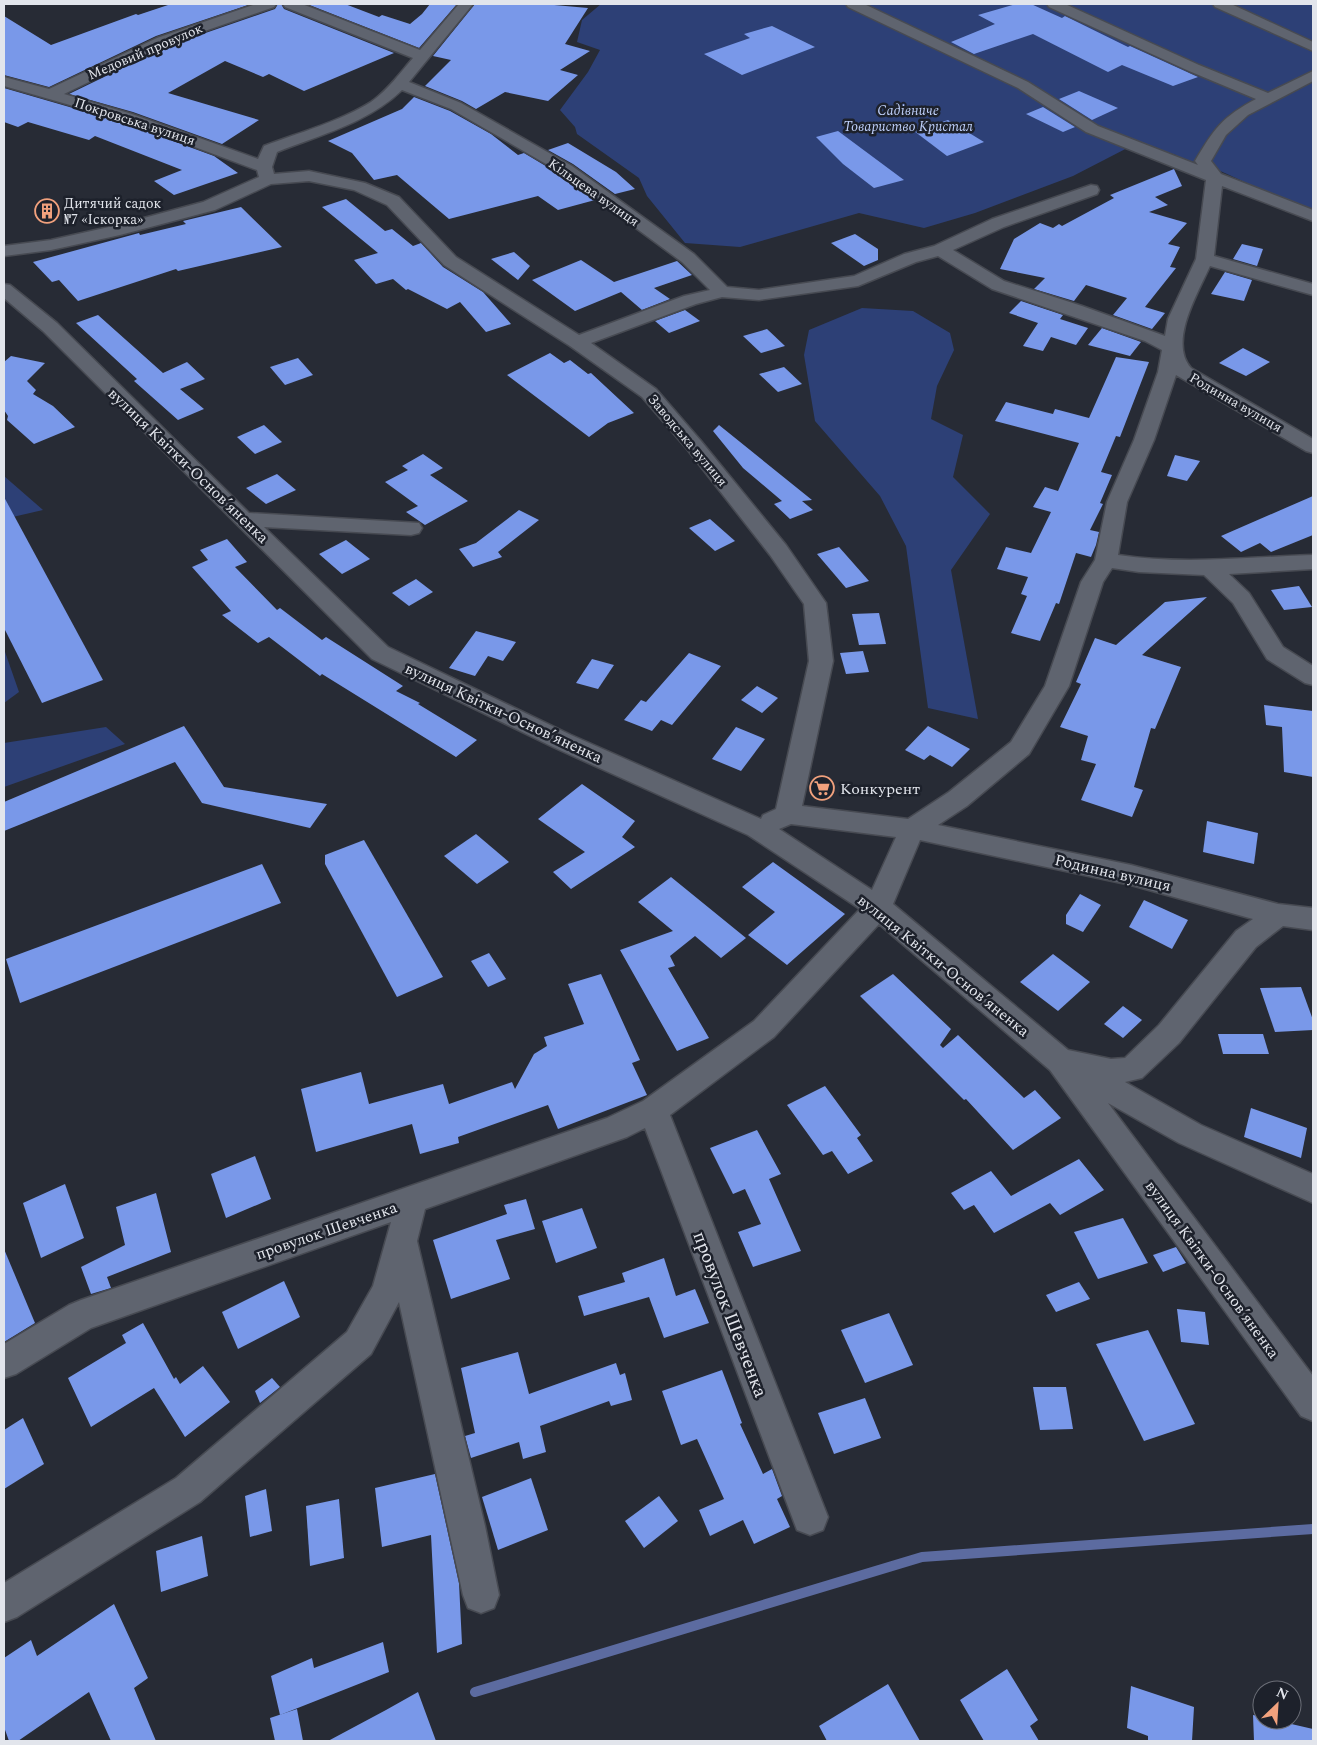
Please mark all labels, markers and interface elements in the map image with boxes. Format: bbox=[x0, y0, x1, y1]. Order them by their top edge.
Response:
street label: Медовий провулок bbox=[84, 18, 206, 85]
street label: Покровська вулиця bbox=[72, 92, 198, 151]
park label: Садівниче Товариство Кристал bbox=[843, 100, 973, 137]
street label: Кільцева вулиця bbox=[544, 153, 644, 232]
place label: Дитячий садок №7 «Іскорка» bbox=[64, 193, 162, 230]
building icon: Дитячий садок №7 «Іскорка» bbox=[34, 198, 60, 224]
street label: Родинна вулиця bbox=[1185, 367, 1286, 438]
street label: вулиця Квітки-Основʼяненка bbox=[102, 382, 274, 549]
street label: Заводська вулиця bbox=[643, 389, 733, 491]
street label: вулиця Квітки-Основʼяненка bbox=[401, 657, 606, 769]
supermarket icon: Конкурент bbox=[809, 775, 835, 801]
place label: Конкурент bbox=[840, 777, 920, 801]
street label: Родинна вулиця bbox=[1052, 848, 1173, 898]
street label: вулиця Квітки-Основʼяненка bbox=[852, 889, 1035, 1043]
street label: вулиця Квітки-Основʼяненка bbox=[1139, 1175, 1285, 1364]
street label: провулок Шевченка bbox=[252, 1195, 400, 1266]
street label: провулок Шевченка bbox=[685, 1227, 775, 1403]
north arrow bbox=[1252, 1680, 1302, 1730]
text: N bbox=[1273, 1682, 1292, 1706]

